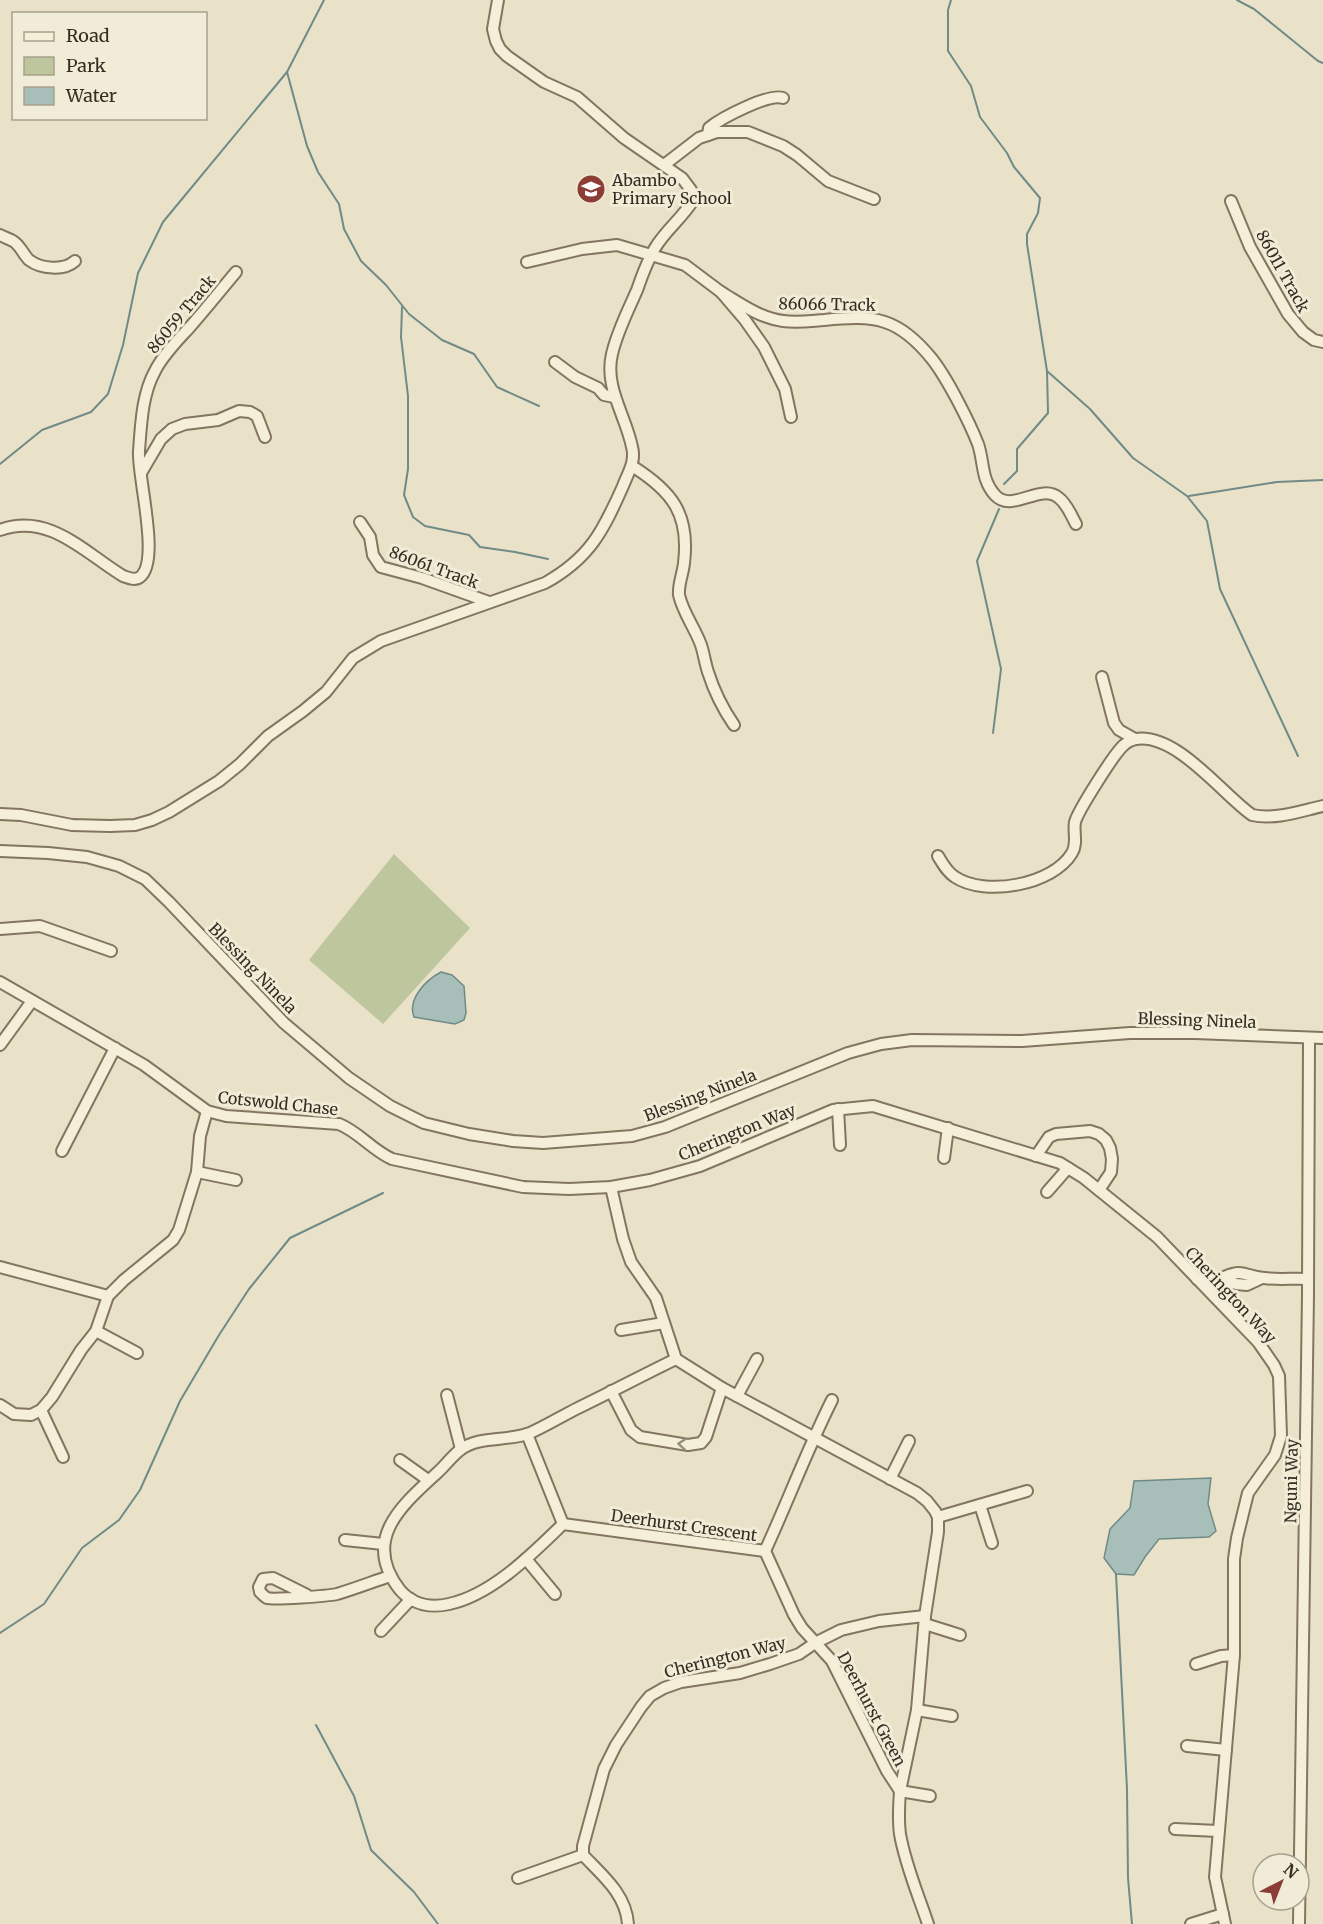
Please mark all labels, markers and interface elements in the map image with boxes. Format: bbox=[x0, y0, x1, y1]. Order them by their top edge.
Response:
legend bbox=[12, 12, 207, 120]
text: Road bbox=[66, 24, 110, 47]
text: Park bbox=[66, 54, 107, 77]
text: Water bbox=[65, 84, 117, 107]
place label: Abambo Primary School bbox=[611, 170, 732, 208]
school or university icon: Abambo Primary School bbox=[575, 173, 607, 205]
street label: 86011 Track bbox=[1252, 226, 1314, 317]
street label: 86059 Track bbox=[142, 270, 220, 357]
street label: 86066 Track bbox=[778, 293, 877, 315]
street label: 86061 Track bbox=[387, 542, 482, 593]
street label: Blessing Ninela bbox=[205, 918, 302, 1018]
street label: Blessing Ninela bbox=[1137, 1008, 1257, 1032]
street label: Blessing Ninela bbox=[641, 1064, 759, 1126]
street label: Cotswold Chase bbox=[217, 1087, 339, 1119]
street label: Cherington Way bbox=[676, 1099, 799, 1165]
street label: Cherington Way bbox=[1181, 1243, 1281, 1348]
one-way arrow bbox=[677, 1438, 686, 1451]
street label: Nguni Way bbox=[1280, 1438, 1302, 1523]
street label: Deerhurst Crescent bbox=[610, 1505, 759, 1545]
street label: Cherington Way bbox=[662, 1632, 788, 1682]
street label: Deerhurst Green bbox=[833, 1648, 911, 1770]
north arrow bbox=[1251, 1852, 1311, 1912]
text: N bbox=[1280, 1859, 1303, 1883]

